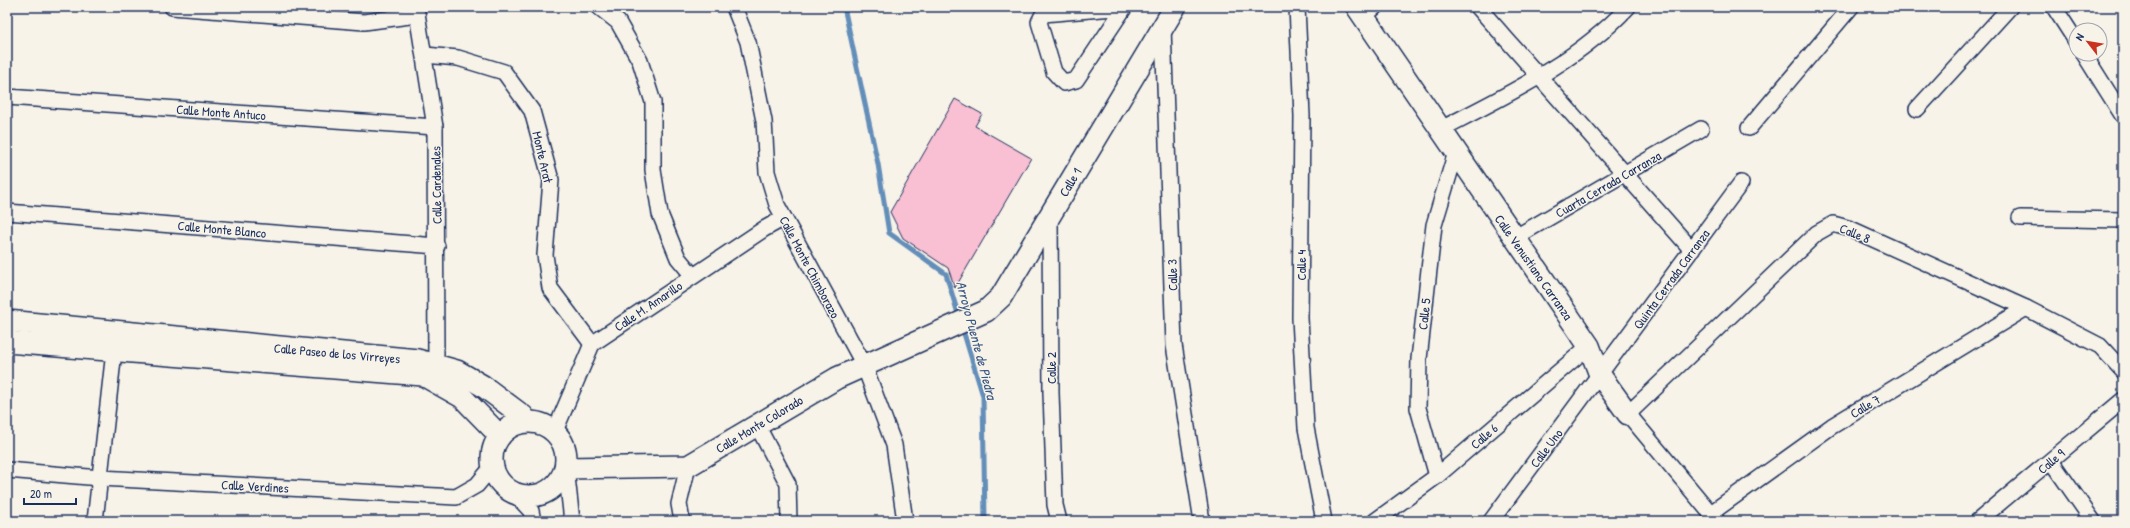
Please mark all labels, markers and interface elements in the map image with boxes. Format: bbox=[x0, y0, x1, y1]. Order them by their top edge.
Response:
north arrow bbox=[2068, 22, 2108, 62]
text: N bbox=[2072, 31, 2087, 43]
street label: Calle Monte Antuco bbox=[176, 100, 266, 124]
street label: Monte Arat bbox=[528, 129, 558, 185]
street label: Calle Cardenales bbox=[426, 146, 446, 224]
street label: Cuarta Cerrada Carranza bbox=[1552, 146, 1664, 222]
street label: Calle 1 bbox=[1054, 164, 1086, 200]
street label: Calle Venustiano Carranza bbox=[1491, 211, 1577, 323]
street label: Calle Monte Chimborazo bbox=[775, 213, 845, 321]
street label: Calle Monte Blanco bbox=[177, 216, 267, 242]
street label: Calle 8 bbox=[1837, 219, 1873, 247]
street label: Quinta Cerrada Carranza bbox=[1629, 225, 1713, 333]
street label: Calle 4 bbox=[1292, 249, 1310, 280]
street label: Calle 3 bbox=[1162, 259, 1182, 291]
street label: Calle M. Amarillo bbox=[610, 277, 686, 335]
water label: Arroyo Puente de Piedra bbox=[951, 279, 1002, 403]
street label: Calle 5 bbox=[1413, 297, 1435, 331]
street label: Calle Paseo de los Virreyes bbox=[273, 339, 401, 367]
street label: Calle 2 bbox=[1042, 352, 1060, 384]
street label: Calle 7 bbox=[1846, 390, 1884, 422]
street label: Calle Monte Colorado bbox=[712, 391, 806, 457]
street label: Calle 6 bbox=[1466, 419, 1502, 453]
street label: Calle Uno bbox=[1525, 425, 1567, 471]
street label: Calle 9 bbox=[2033, 444, 2069, 478]
street label: Calle Verdines bbox=[221, 475, 289, 497]
scale bar bbox=[24, 480, 76, 506]
text: 20 m bbox=[30, 485, 52, 502]

